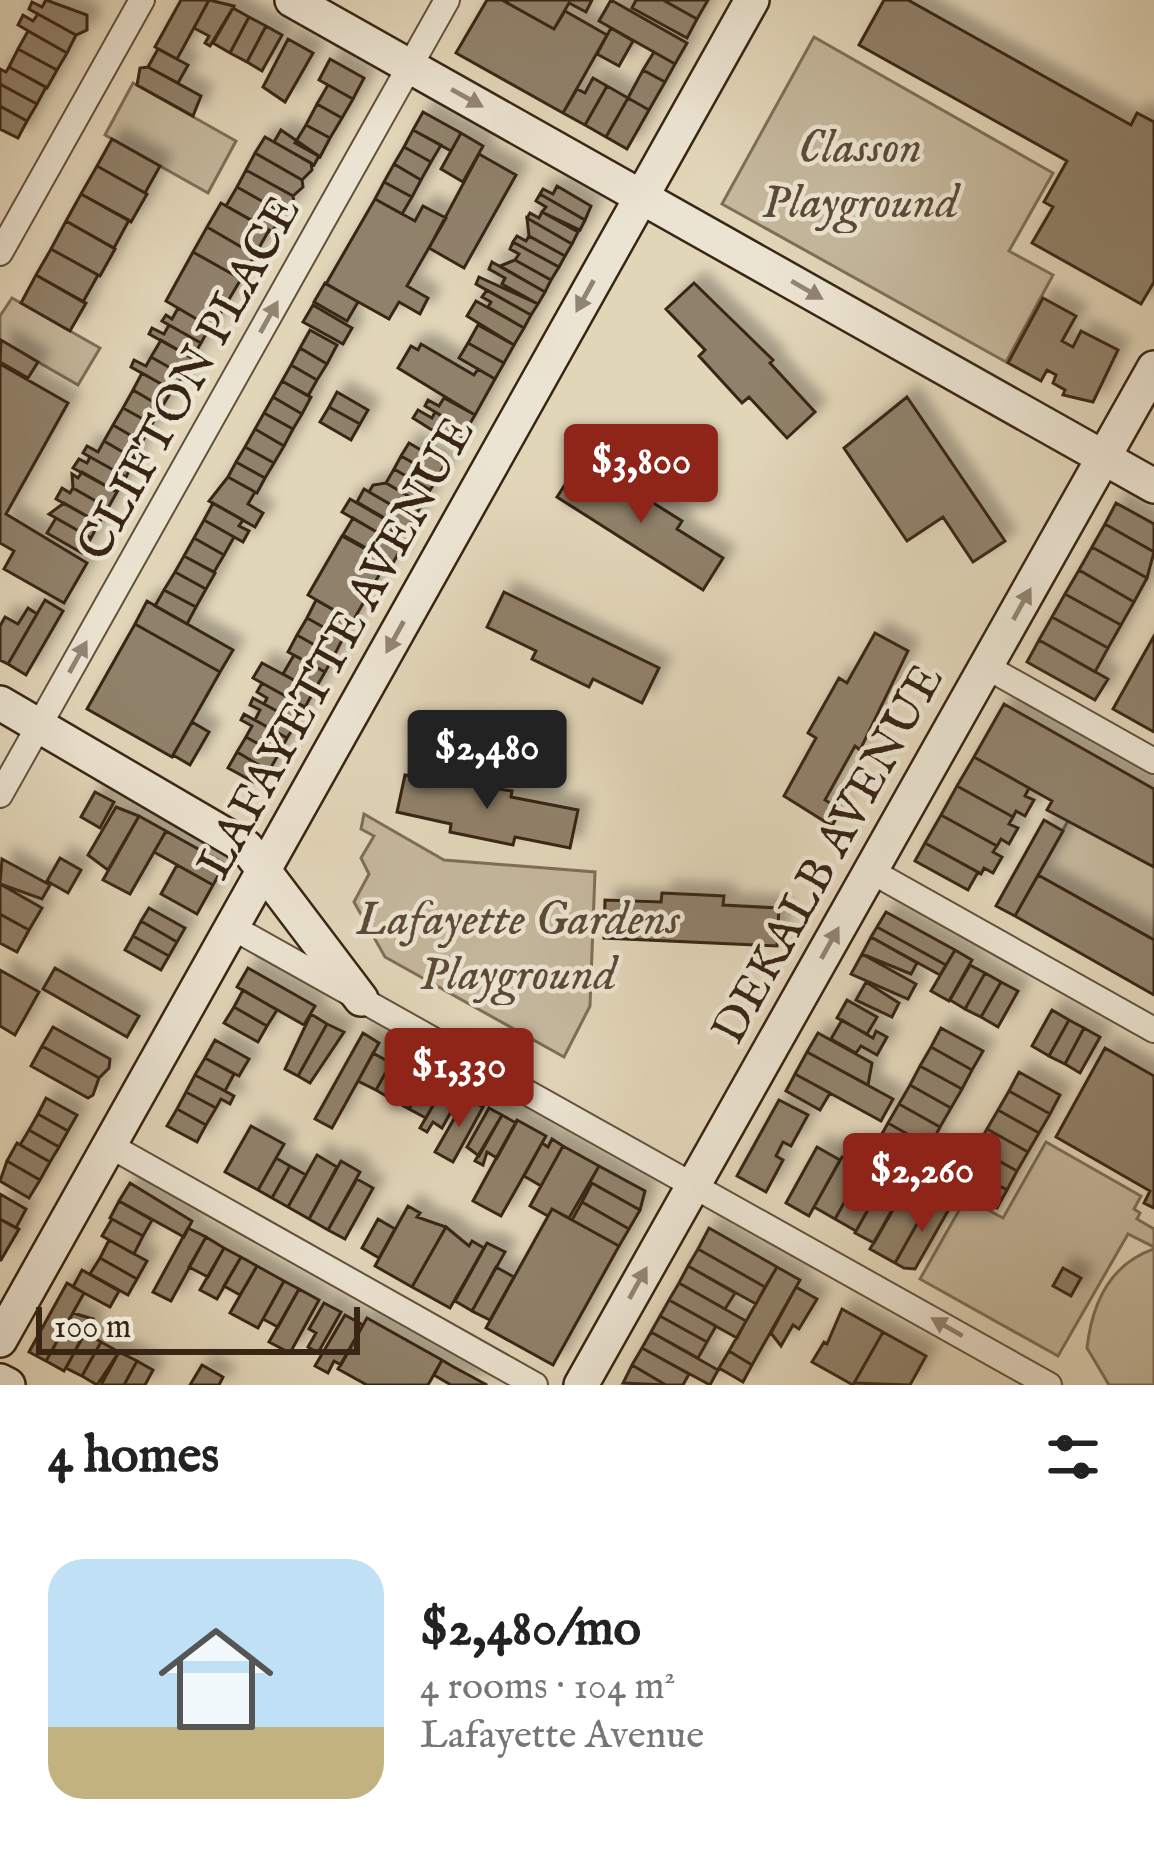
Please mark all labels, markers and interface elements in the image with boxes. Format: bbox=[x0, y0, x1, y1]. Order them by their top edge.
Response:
one-way arrow bbox=[450, 87, 484, 108]
park label: Classon Playground bbox=[762, 119, 962, 234]
street label: CLIFTON PLACE bbox=[65, 186, 316, 572]
one-way arrow bbox=[790, 278, 823, 299]
one-way arrow bbox=[576, 280, 597, 313]
one-way arrow bbox=[258, 299, 279, 334]
street label: LAFAYETTE AVENUE bbox=[185, 407, 490, 890]
pin: $3,800 bbox=[543, 424, 739, 526]
text: $3,800 bbox=[591, 438, 691, 487]
one-way arrow bbox=[1010, 587, 1031, 620]
one-way arrow bbox=[385, 619, 406, 654]
one-way arrow bbox=[67, 639, 88, 674]
street label: DEKALB AVENUE bbox=[700, 654, 959, 1055]
pin: $2,480 bbox=[389, 710, 585, 812]
text: $2,480 bbox=[435, 724, 539, 773]
park label: Lafayette Gardens Playground bbox=[355, 891, 681, 1006]
one-way arrow bbox=[819, 926, 840, 961]
pin: $1,330 bbox=[361, 1028, 557, 1130]
text: $1,330 bbox=[412, 1042, 506, 1091]
pin: $2,260 bbox=[824, 1133, 1020, 1235]
text: $2,260 bbox=[870, 1147, 974, 1196]
one-way arrow bbox=[627, 1266, 648, 1300]
scale bar bbox=[36, 1301, 360, 1354]
text: 100 m bbox=[54, 1307, 131, 1349]
one-way arrow bbox=[930, 1318, 964, 1339]
icon: filters bbox=[1040, 1424, 1106, 1490]
text: 4 homes bbox=[48, 1425, 219, 1490]
text: $2,480/mo bbox=[420, 1598, 641, 1663]
icon: home bbox=[144, 1607, 288, 1751]
text: 4 rooms · 104 m² bbox=[420, 1663, 676, 1712]
text: Lafayette Avenue bbox=[420, 1712, 704, 1761]

